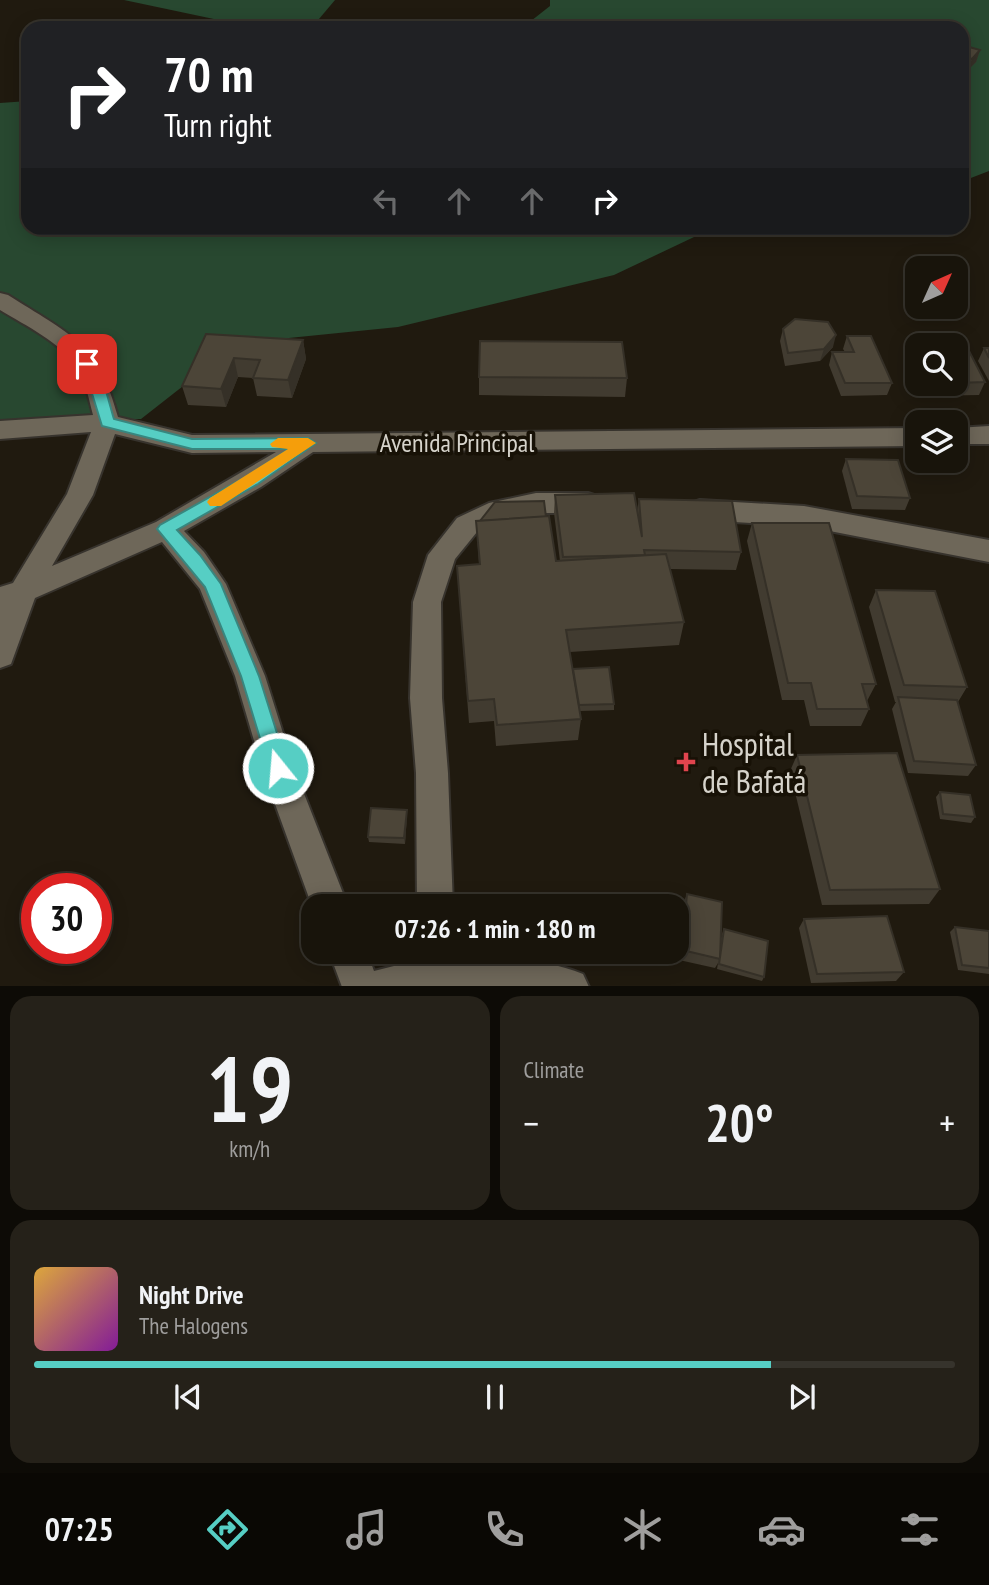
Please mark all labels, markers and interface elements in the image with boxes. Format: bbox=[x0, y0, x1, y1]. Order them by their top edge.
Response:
text: 70 m bbox=[164, 42, 253, 106]
icon: right bbox=[49, 49, 140, 140]
text: Turn right bbox=[164, 104, 272, 146]
icon: left bbox=[367, 182, 405, 220]
icon: ahead bbox=[440, 182, 478, 220]
icon: ahead bbox=[513, 182, 551, 220]
icon: right bbox=[586, 182, 624, 220]
north arrow bbox=[905, 256, 968, 318]
map controls bbox=[905, 256, 968, 473]
button: search bbox=[905, 333, 968, 396]
pin bbox=[57, 334, 117, 394]
icon: arrive bbox=[68, 345, 106, 383]
button: layers bbox=[905, 410, 968, 473]
street label: Avenida Principal bbox=[380, 426, 534, 459]
place label: Hospital de Bafatá bbox=[702, 723, 806, 802]
position arrow bbox=[241, 731, 315, 805]
marker: Hospital de Bafatá bbox=[676, 752, 696, 772]
speed limit sign: 30 bbox=[21, 873, 112, 964]
text: 07:26 · 1 min · 180 m bbox=[395, 912, 595, 945]
text: 19 bbox=[206, 1029, 293, 1147]
text: Climate bbox=[524, 1055, 584, 1084]
text: 20° bbox=[705, 1089, 774, 1156]
text: − bbox=[524, 1098, 539, 1147]
text: + bbox=[939, 1098, 955, 1147]
text: km/h bbox=[229, 1134, 270, 1163]
text: Night Drive bbox=[139, 1278, 244, 1311]
text: The Halogens bbox=[139, 1311, 248, 1340]
icon: previous bbox=[169, 1378, 207, 1416]
icon: pause bbox=[476, 1378, 514, 1416]
icon: next bbox=[783, 1378, 821, 1416]
icon: directions bbox=[203, 1505, 252, 1554]
icon: music bbox=[342, 1505, 391, 1554]
icon: phone bbox=[480, 1505, 529, 1554]
icon: climate bbox=[618, 1505, 667, 1554]
icon: car bbox=[757, 1505, 806, 1554]
icon: filters bbox=[895, 1505, 944, 1554]
text: 07:25 bbox=[45, 1508, 114, 1550]

